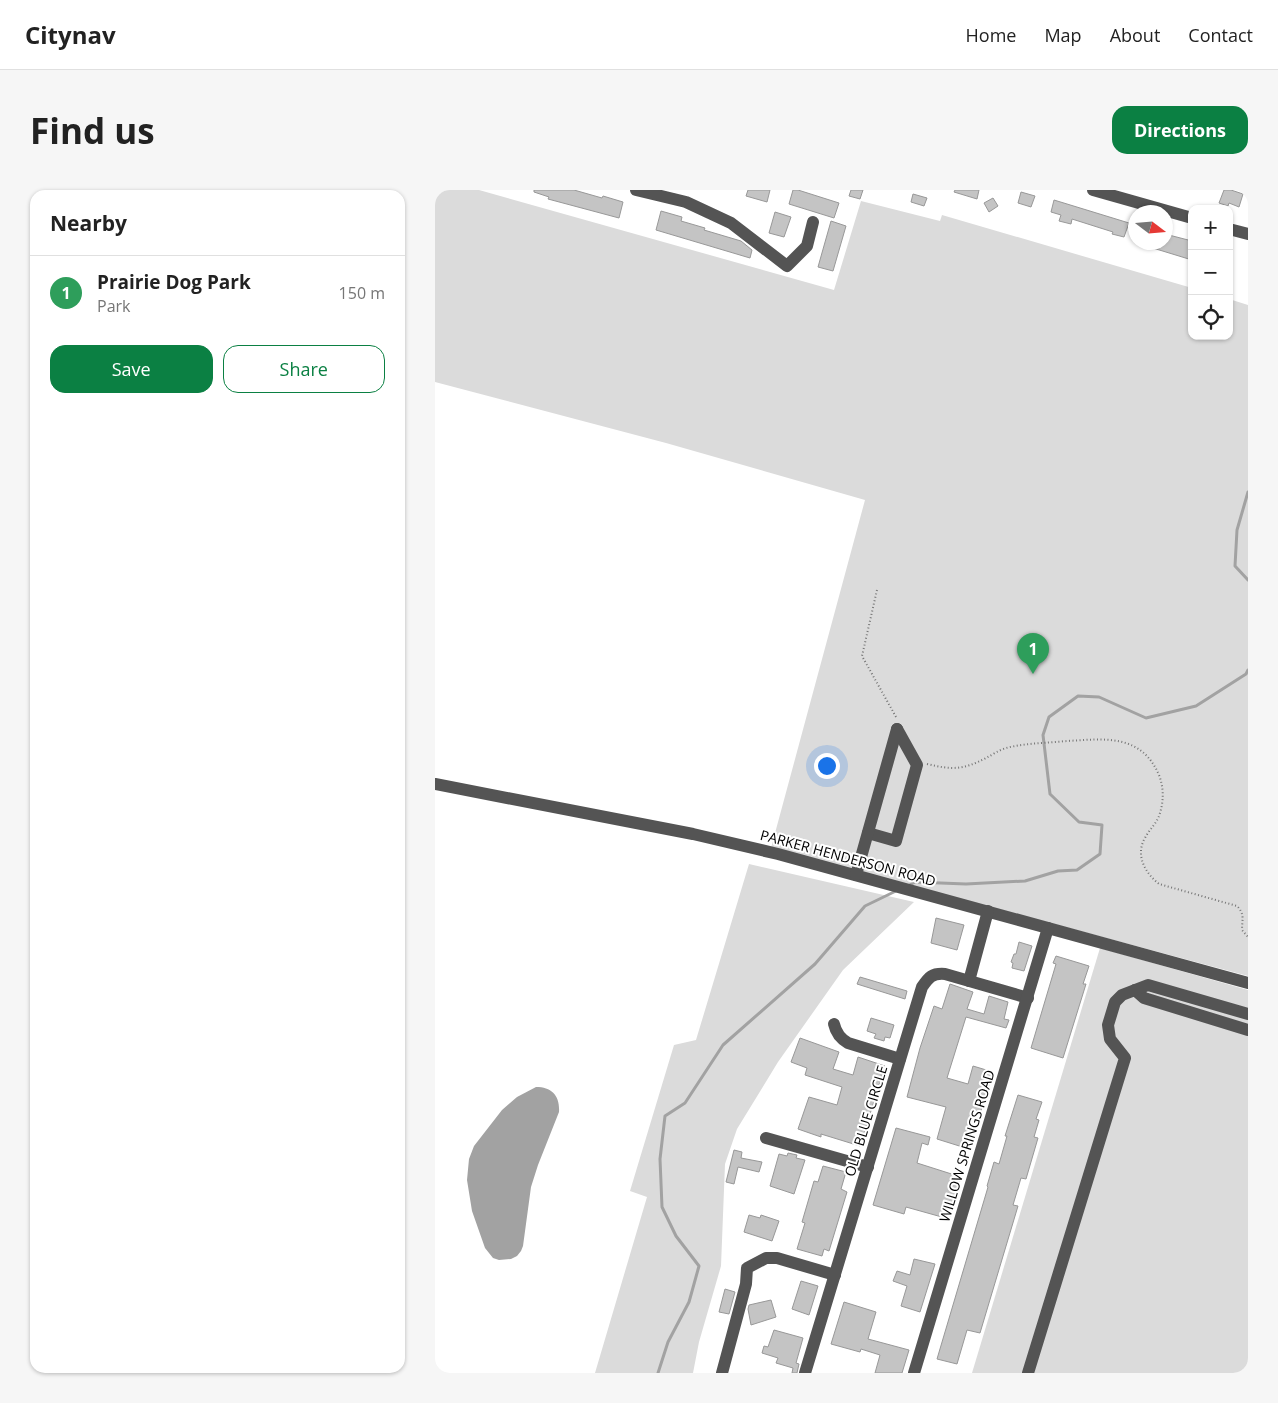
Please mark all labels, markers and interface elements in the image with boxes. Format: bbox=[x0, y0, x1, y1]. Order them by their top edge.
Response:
text: Citynav bbox=[25, 18, 116, 51]
text: Home bbox=[966, 23, 1016, 47]
text: Map bbox=[1044, 23, 1082, 47]
text: About bbox=[1110, 23, 1160, 47]
text: Contact bbox=[1188, 23, 1253, 47]
button: Directions bbox=[1112, 106, 1248, 154]
text: Find us bbox=[30, 107, 155, 154]
north arrow bbox=[1128, 205, 1173, 250]
map controls bbox=[1188, 205, 1233, 340]
button: + bbox=[1188, 205, 1233, 250]
text: Nearby bbox=[50, 209, 127, 237]
button: − bbox=[1188, 250, 1233, 295]
text: Prairie Dog Park bbox=[97, 269, 251, 295]
text: 1 bbox=[61, 282, 71, 304]
text: 150 m bbox=[339, 282, 385, 304]
text: Park bbox=[97, 295, 130, 317]
button: locate bbox=[1188, 295, 1233, 340]
button: Save bbox=[50, 345, 213, 393]
button: Share bbox=[223, 345, 385, 393]
pin: 1 bbox=[1017, 633, 1049, 674]
your location bbox=[814, 753, 840, 779]
street label: PARKER HENDERSON ROAD bbox=[758, 825, 938, 890]
street label: OLD BLUE CIRCLE bbox=[840, 1063, 891, 1179]
street label: WILLOW SPRINGS ROAD bbox=[934, 1067, 999, 1224]

